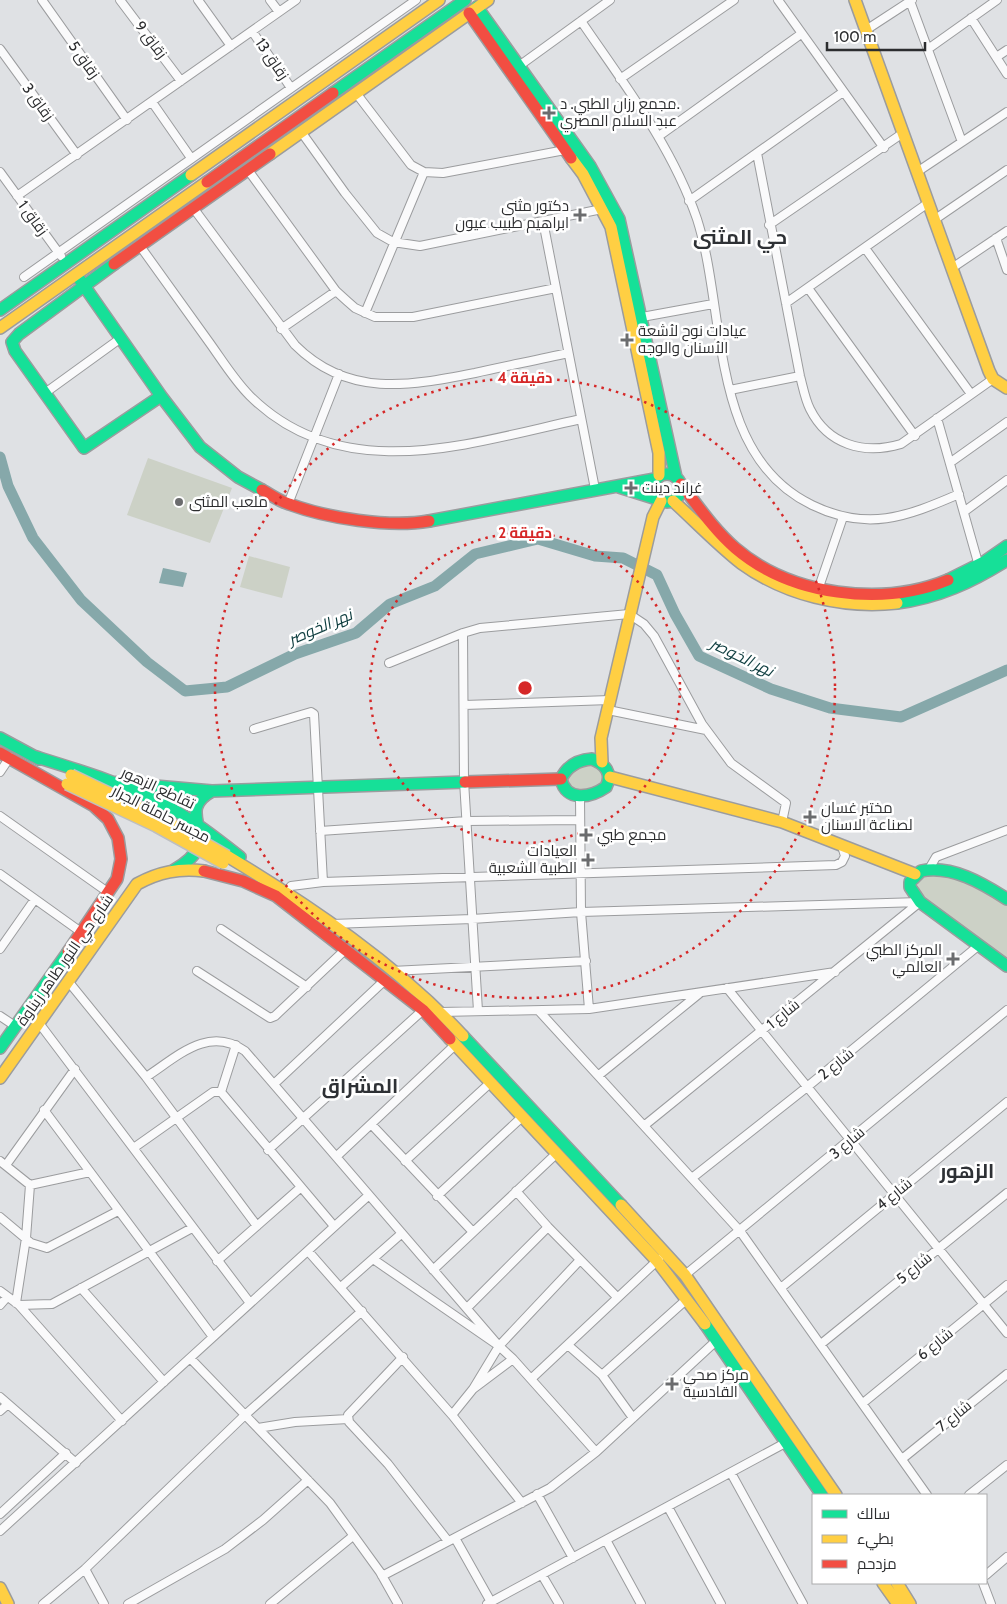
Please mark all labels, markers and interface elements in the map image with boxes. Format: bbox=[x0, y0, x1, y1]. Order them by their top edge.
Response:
street label: زقاق 9 bbox=[130, 18, 171, 63]
scale bar bbox=[827, 20, 924, 52]
text: 100 m bbox=[834, 28, 876, 46]
street label: زقاق 13 bbox=[251, 35, 293, 84]
street label: زقاق 5 bbox=[64, 38, 103, 83]
street label: زقاق 3 bbox=[18, 80, 58, 125]
place label: مجمع رزان الطبي. د. عبد السلام المصري bbox=[560, 95, 680, 133]
marker: مجمع رزان الطبي. د. عبد السلام المصري bbox=[542, 106, 556, 120]
street label: زقاق 1 bbox=[14, 197, 52, 240]
place label: دكتور مثنى ابراهيم طبيب عيون bbox=[455, 197, 569, 233]
marker: دكتور مثنى ابراهيم طبيب عيون bbox=[573, 208, 587, 222]
district label: حي المثنى bbox=[693, 225, 787, 253]
place label: عيادات نوح لأشعة الأسنان والوجه bbox=[638, 322, 747, 358]
marker: عيادات نوح لأشعة الأسنان والوجه bbox=[620, 333, 634, 347]
text: 4 دقيقة bbox=[497, 369, 553, 387]
place label: غراند دينت bbox=[642, 479, 703, 497]
marker: غراند دينت bbox=[624, 481, 638, 495]
place label: ملعب المثنى bbox=[189, 493, 268, 512]
marker: ملعب المثنى bbox=[173, 496, 185, 508]
text: 2 دقيقة bbox=[498, 524, 552, 542]
water label: نهر الخوصر bbox=[283, 604, 357, 650]
water label: نهر الخوصر bbox=[706, 633, 778, 681]
centre of rings bbox=[516, 679, 534, 697]
street label: تقاطع الزهور bbox=[117, 763, 198, 815]
street label: مجسر حاملة الجرار bbox=[108, 781, 213, 847]
place label: مختبر غسان لصناعة الاسنان bbox=[821, 799, 913, 835]
marker: مختبر غسان لصناعة الاسنان bbox=[803, 810, 817, 824]
place label: مجمع طبي bbox=[597, 826, 666, 847]
marker: مجمع طبي bbox=[579, 828, 593, 842]
place label: العيادات الطبية الشعبية bbox=[489, 842, 577, 877]
marker: العيادات الطبية الشعبية bbox=[581, 853, 595, 867]
street label: شارع حي النور طاهر زيناوة bbox=[13, 891, 120, 1031]
place label: المركز الطبي العالمي bbox=[866, 941, 942, 979]
marker: المركز الطبي العالمي bbox=[946, 952, 960, 966]
street label: شارع 1 bbox=[763, 995, 804, 1034]
street label: شارع 2 bbox=[815, 1044, 859, 1085]
district label: المشراق bbox=[322, 1074, 398, 1099]
street label: شارع 3 bbox=[826, 1123, 870, 1164]
district label: الزهور bbox=[939, 1159, 994, 1183]
street label: شارع 4 bbox=[872, 1174, 917, 1215]
street label: شارع 5 bbox=[893, 1248, 937, 1289]
street label: شارع 6 bbox=[913, 1324, 958, 1365]
place label: مركز صحي القادسية bbox=[683, 1366, 749, 1401]
marker: مركز صحي القادسية bbox=[665, 1377, 679, 1391]
street label: شارع 7 bbox=[933, 1396, 976, 1437]
legend bbox=[812, 1494, 987, 1584]
text: سالك bbox=[857, 1505, 890, 1523]
text: بطيء bbox=[857, 1530, 894, 1551]
text: مزدحم bbox=[857, 1555, 897, 1574]

